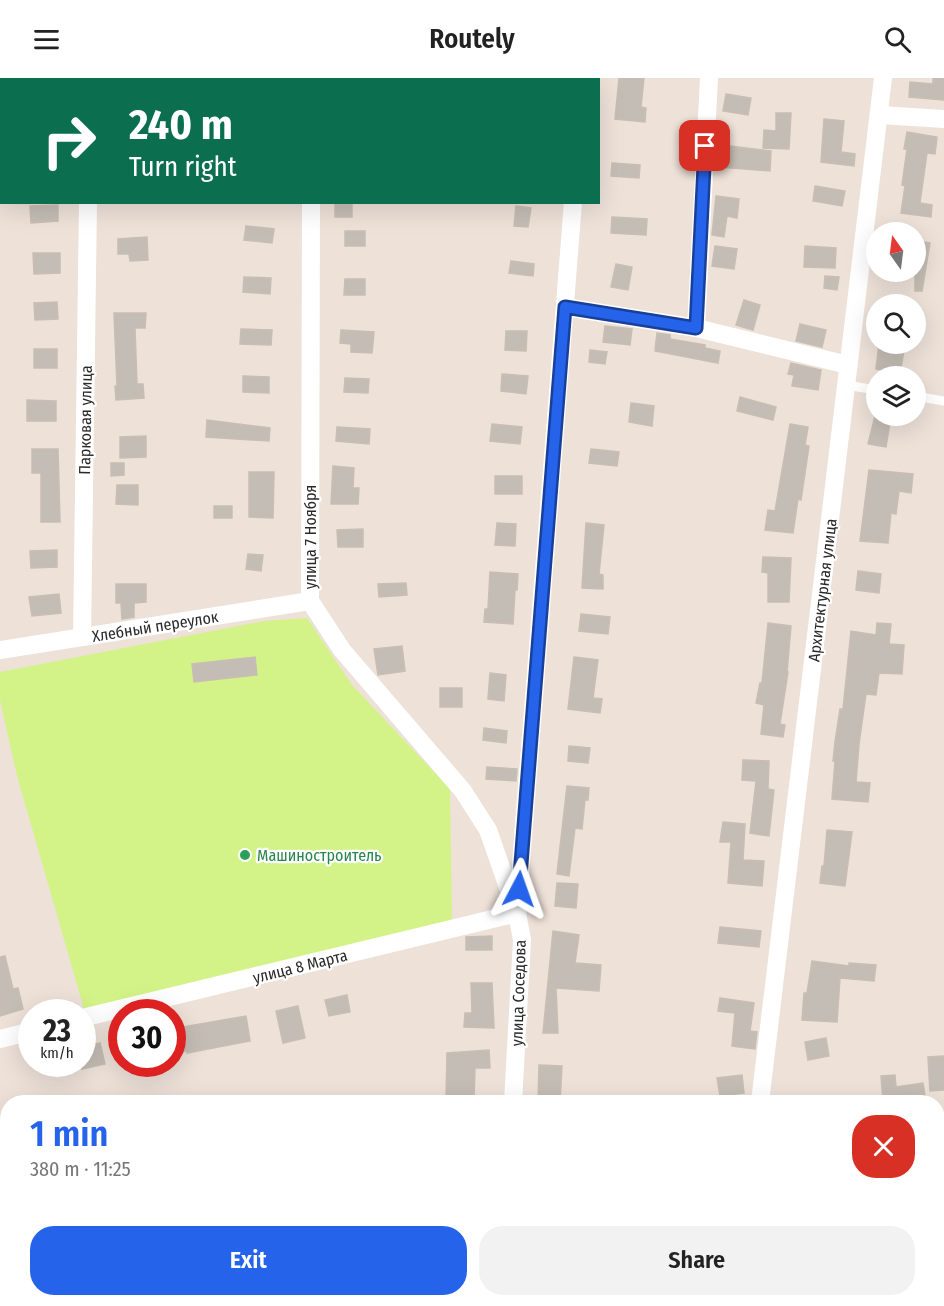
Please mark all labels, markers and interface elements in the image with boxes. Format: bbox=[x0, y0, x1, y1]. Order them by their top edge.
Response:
icon: menu bbox=[30, 23, 63, 56]
text: Routely bbox=[429, 23, 515, 55]
icon: search bbox=[881, 23, 914, 56]
text: 240 m bbox=[129, 100, 233, 150]
icon: right bbox=[30, 102, 108, 180]
pin bbox=[679, 120, 730, 171]
icon: arrive bbox=[688, 129, 721, 162]
text: Turn right bbox=[129, 151, 237, 183]
north arrow bbox=[866, 222, 926, 282]
map controls bbox=[866, 222, 926, 426]
button: search bbox=[866, 294, 926, 354]
street label: Парковая улица bbox=[75, 365, 96, 475]
button: layers bbox=[866, 366, 926, 426]
street label: улица 7 Ноября bbox=[301, 485, 320, 589]
street label: Архитектурная улица bbox=[804, 517, 841, 663]
street label: Хлебный переулок bbox=[91, 607, 220, 646]
place label: Машиностроитель bbox=[257, 846, 382, 865]
marker: Машиностроитель bbox=[238, 848, 252, 862]
position arrow bbox=[487, 857, 551, 921]
street label: улица Соседова bbox=[507, 939, 530, 1047]
street label: улица 8 Марта bbox=[251, 946, 349, 987]
speed limit sign: 30 bbox=[108, 999, 186, 1077]
text: 23 bbox=[43, 1013, 71, 1049]
text: km/h bbox=[40, 1044, 74, 1062]
text: 1 min bbox=[30, 1112, 108, 1156]
button: close bbox=[852, 1115, 915, 1178]
text: 380 m · 11:25 bbox=[30, 1157, 131, 1181]
button: Exit bbox=[30, 1226, 467, 1295]
button: Share bbox=[479, 1226, 915, 1295]

